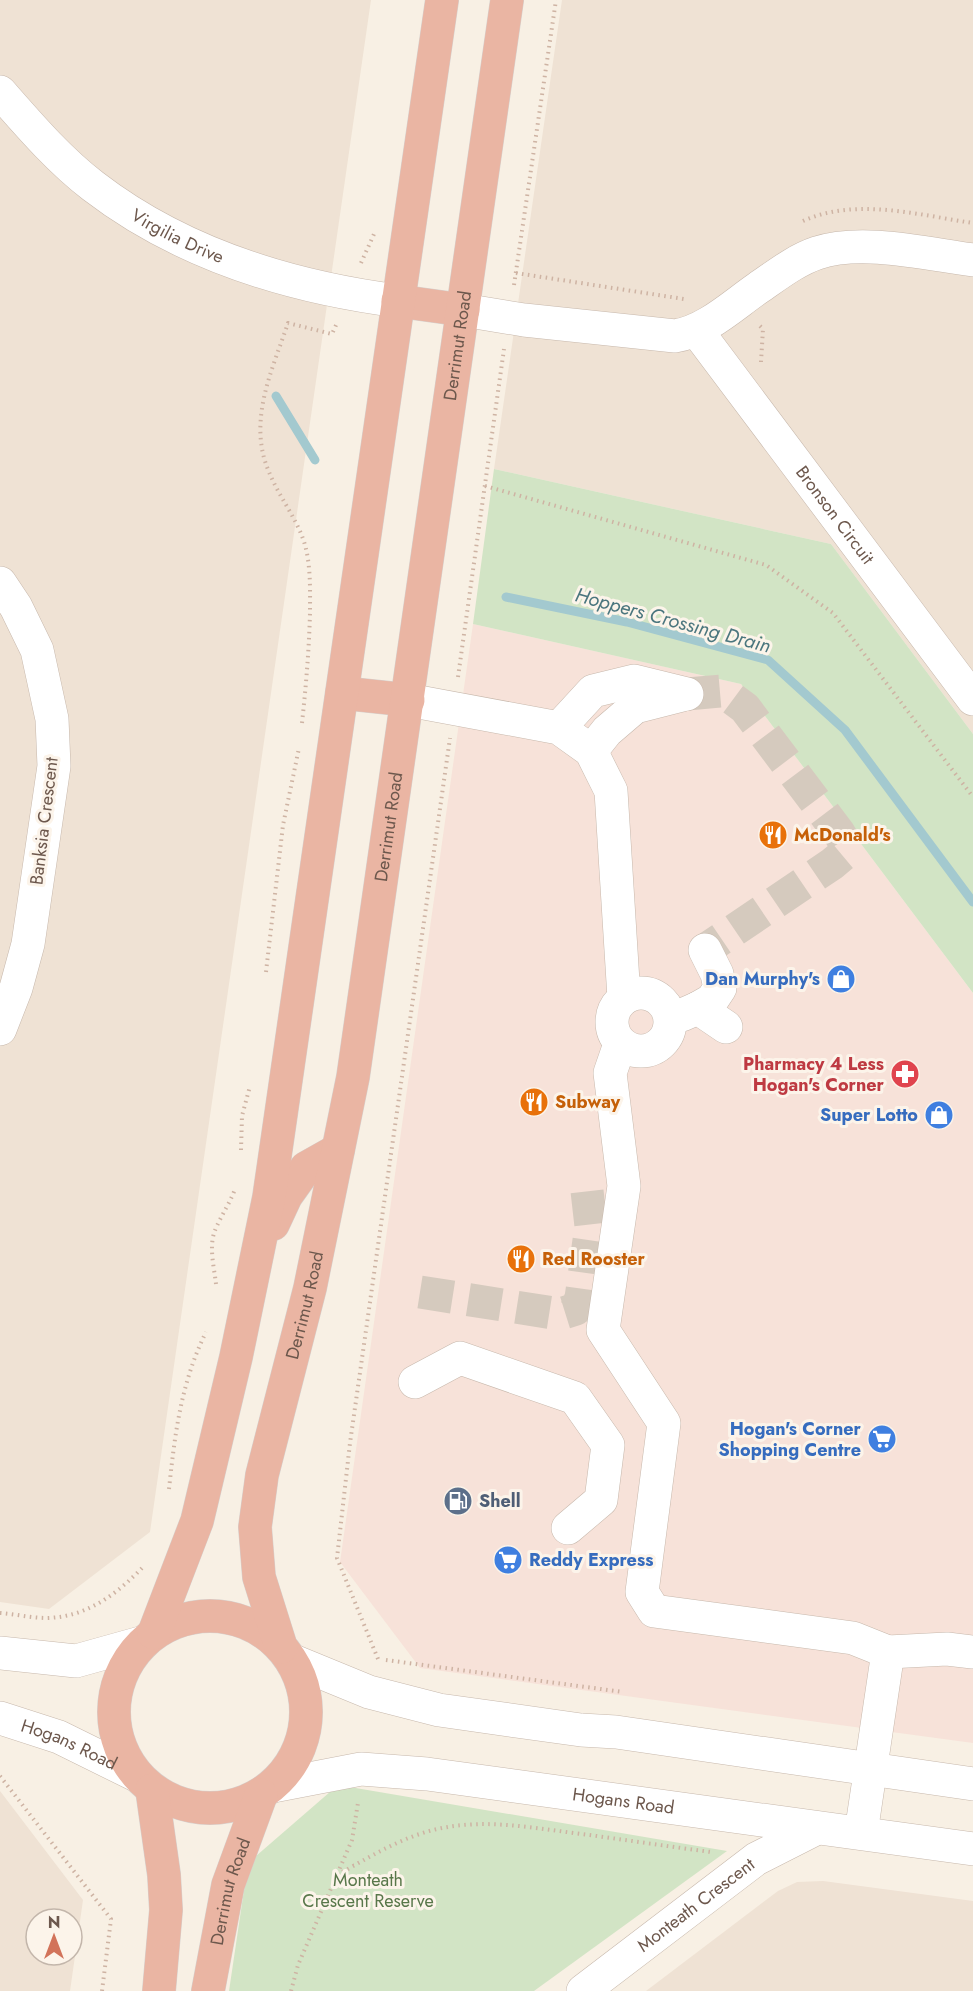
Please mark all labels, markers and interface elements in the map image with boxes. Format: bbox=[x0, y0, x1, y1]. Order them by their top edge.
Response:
street label: Virgilia Drive bbox=[126, 202, 228, 270]
street label: Derrimut Road bbox=[437, 289, 478, 402]
street label: Bronson Circuit bbox=[789, 460, 881, 570]
water label: Hoppers Crossing Drain bbox=[572, 580, 774, 661]
street label: Banksia Crescent bbox=[23, 755, 65, 886]
street label: Derrimut Road bbox=[368, 770, 409, 884]
restaurant icon: McDonald's bbox=[757, 819, 789, 851]
place label: McDonald's bbox=[794, 822, 891, 848]
shop icon: Dan Murphy's bbox=[825, 963, 857, 995]
place label: Dan Murphy's bbox=[705, 966, 820, 992]
place label: Pharmacy 4 Less Hogan's Corner bbox=[743, 1051, 885, 1098]
pharmacy icon: Pharmacy 4 Less Hogan's Corner bbox=[889, 1058, 921, 1090]
restaurant icon: Subway bbox=[518, 1086, 550, 1118]
place label: Subway bbox=[555, 1089, 621, 1115]
shop icon: Super Lotto bbox=[923, 1099, 955, 1131]
place label: Super Lotto bbox=[820, 1102, 918, 1128]
restaurant icon: Red Rooster bbox=[505, 1243, 537, 1275]
place label: Red Rooster bbox=[542, 1246, 646, 1272]
street label: Derrimut Road bbox=[279, 1249, 330, 1362]
place label: Hogan's Corner Shopping Centre bbox=[719, 1416, 862, 1463]
supermarket icon: Hogan's Corner Shopping Centre bbox=[866, 1423, 898, 1455]
fuel station icon: Shell bbox=[442, 1485, 474, 1517]
place label: Shell bbox=[479, 1488, 521, 1514]
supermarket icon: Reddy Express bbox=[492, 1544, 524, 1576]
place label: Reddy Express bbox=[529, 1547, 653, 1573]
street label: Hogans Road bbox=[18, 1713, 122, 1777]
street label: Hogans Road bbox=[571, 1781, 676, 1821]
street label: Derrimut Road bbox=[204, 1834, 257, 1948]
street label: Monteath Crescent bbox=[632, 1851, 761, 1958]
park label: Monteath Crescent Reserve bbox=[302, 1867, 434, 1914]
north arrow bbox=[24, 1907, 84, 1967]
text: N bbox=[48, 1911, 60, 1934]

